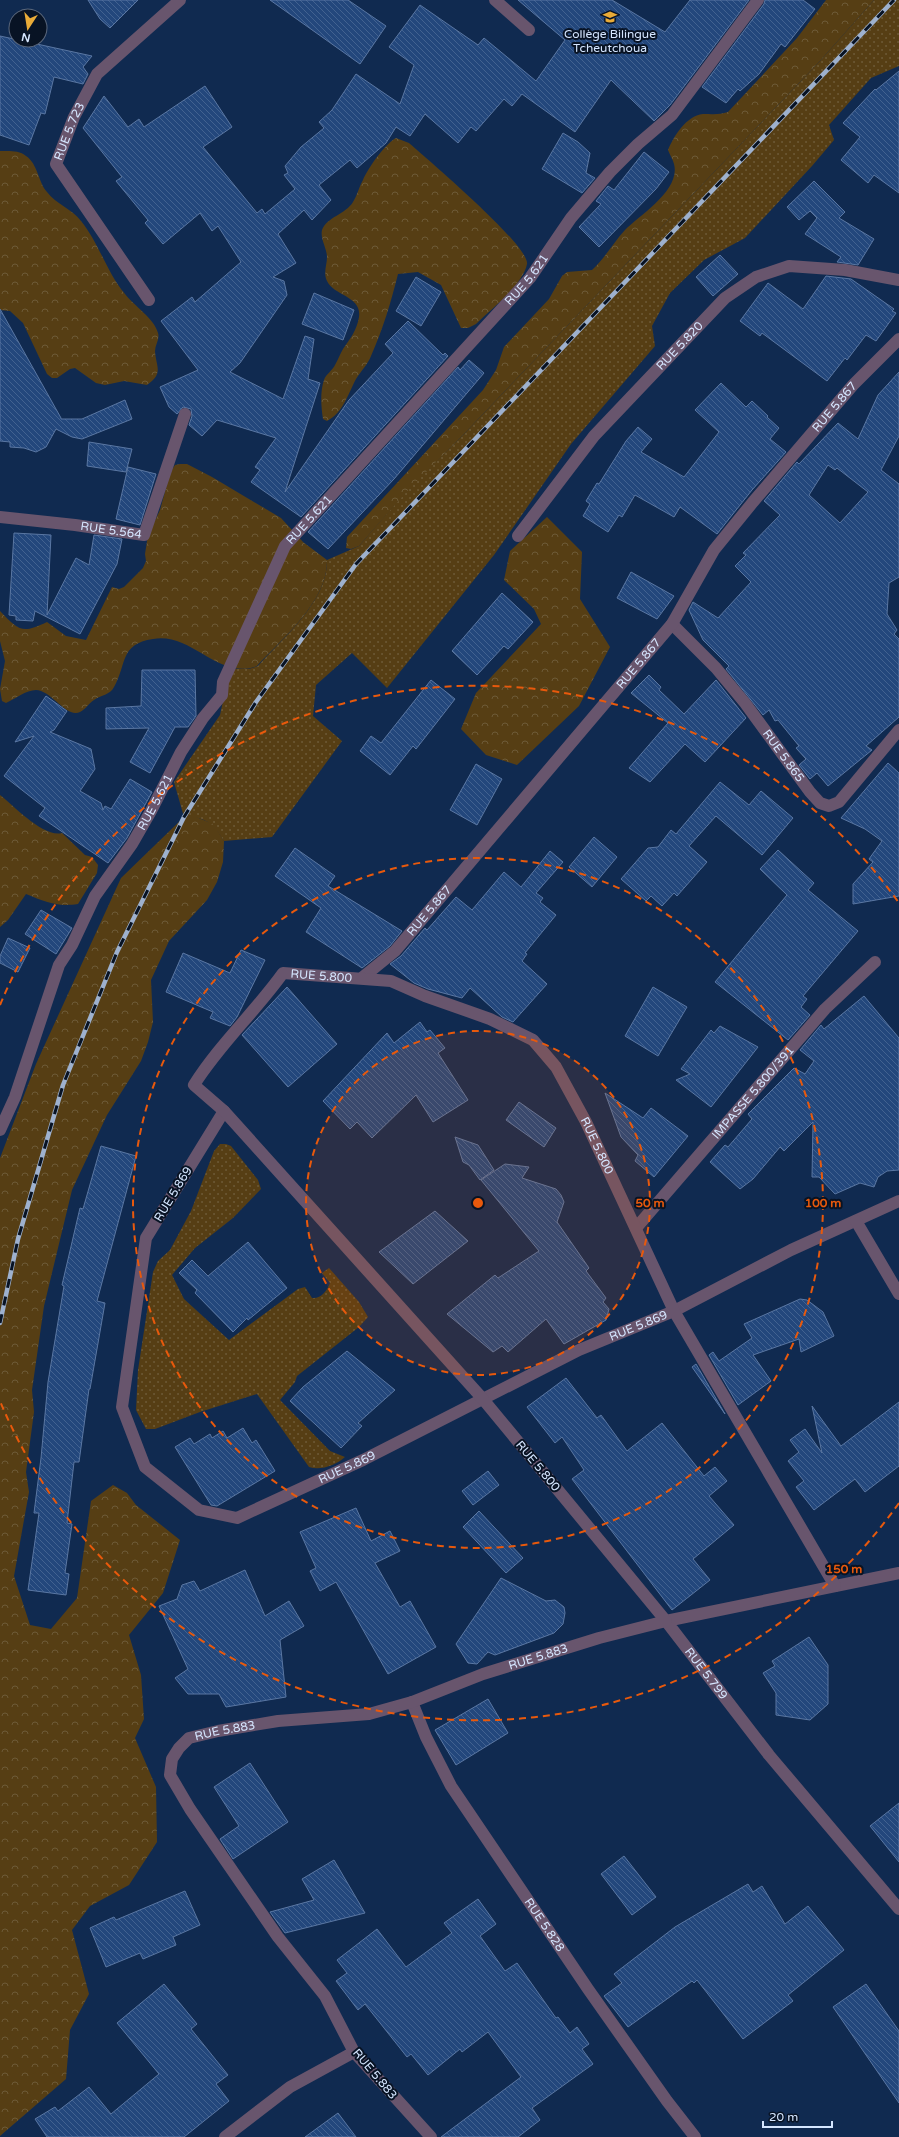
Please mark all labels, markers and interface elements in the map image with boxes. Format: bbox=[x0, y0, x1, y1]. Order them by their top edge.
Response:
north arrow bbox=[8, 8, 48, 48]
school or university icon: Collège Bilingue Tcheutchoua bbox=[602, 9, 618, 25]
place label: Collège Bilingue Tcheutchoua bbox=[564, 27, 656, 55]
text: N bbox=[20, 30, 32, 45]
street label: RUE 5.723 bbox=[51, 100, 88, 162]
street label: RUE 5.621 bbox=[502, 251, 551, 308]
street label: RUE 5.820 bbox=[653, 318, 706, 373]
street label: RUE 5.867 bbox=[809, 379, 860, 435]
street label: RUE 5.621 bbox=[283, 492, 335, 547]
street label: RUE 5.564 bbox=[80, 519, 143, 542]
street label: RUE 5.867 bbox=[613, 636, 664, 692]
street label: RUE 5.865 bbox=[760, 727, 807, 785]
street label: RUE 5.621 bbox=[134, 772, 176, 833]
street label: RUE 5.867 bbox=[404, 883, 454, 939]
street label: RUE 5.800 bbox=[290, 967, 353, 985]
street label: IMPASSE 5.800/391 bbox=[709, 1043, 797, 1142]
street label: RUE 5.800 bbox=[578, 1114, 617, 1177]
street label: RUE 5.869 bbox=[151, 1164, 195, 1224]
centre of rings bbox=[471, 1196, 485, 1210]
text: 50 m bbox=[635, 1196, 665, 1210]
text: 100 m bbox=[805, 1196, 841, 1210]
street label: RUE 5.869 bbox=[607, 1308, 669, 1344]
street label: RUE 5.800 bbox=[513, 1438, 563, 1494]
street label: RUE 5.869 bbox=[316, 1448, 378, 1487]
text: 150 m bbox=[826, 1562, 862, 1576]
street label: RUE 5.883 bbox=[507, 1641, 570, 1673]
street label: RUE 5.799 bbox=[682, 1645, 731, 1702]
street label: RUE 5.883 bbox=[193, 1718, 256, 1743]
street label: RUE 5.828 bbox=[522, 1895, 568, 1954]
street label: RUE 5.883 bbox=[350, 2046, 400, 2102]
scale bar bbox=[763, 2103, 832, 2129]
text: 20 m bbox=[769, 2110, 798, 2124]

